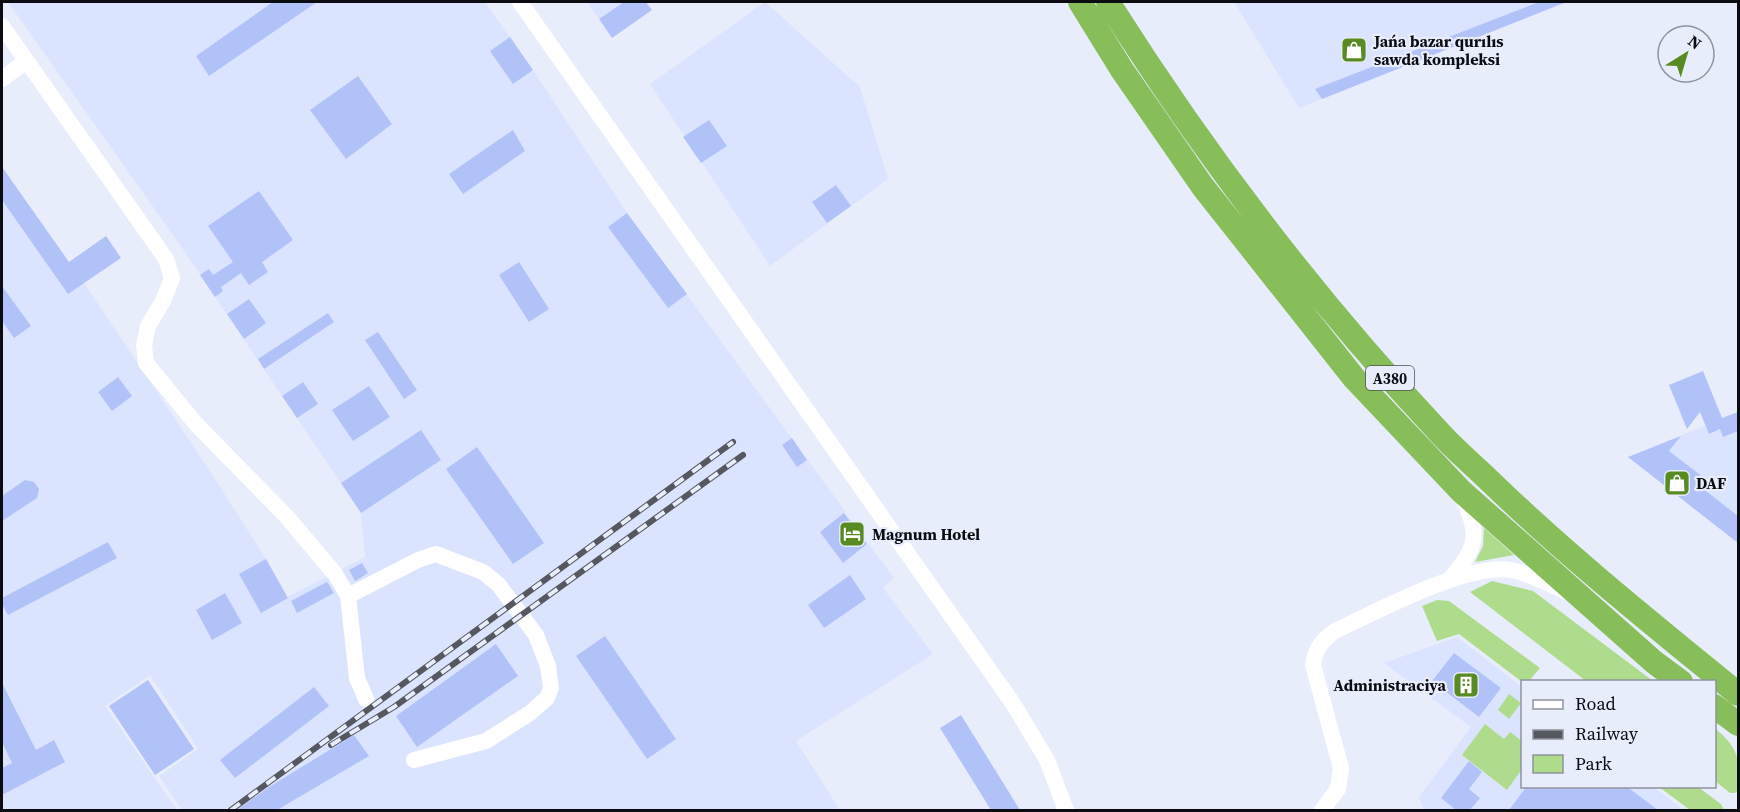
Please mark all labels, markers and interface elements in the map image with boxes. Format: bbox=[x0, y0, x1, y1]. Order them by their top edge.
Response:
north arrow bbox=[1656, 24, 1716, 84]
place label: Jańa bazar qurılıs sawda kompleksi bbox=[1373, 30, 1504, 70]
text: N bbox=[1684, 30, 1707, 55]
shop icon: Jańa bazar qurılıs sawda kompleksi bbox=[1339, 35, 1369, 65]
road number: A380 bbox=[1366, 366, 1414, 390]
shop icon: DAF bbox=[1662, 468, 1692, 498]
place label: DAF bbox=[1696, 472, 1726, 494]
hotel icon: Magnum Hotel bbox=[837, 519, 867, 549]
place label: Magnum Hotel bbox=[872, 523, 980, 545]
building icon: Administraciya bbox=[1451, 670, 1481, 700]
place label: Administraciya bbox=[1333, 674, 1447, 696]
legend bbox=[1521, 680, 1716, 788]
text: Road bbox=[1575, 691, 1616, 716]
text: Railway bbox=[1575, 721, 1639, 746]
text: Park bbox=[1575, 751, 1612, 776]

